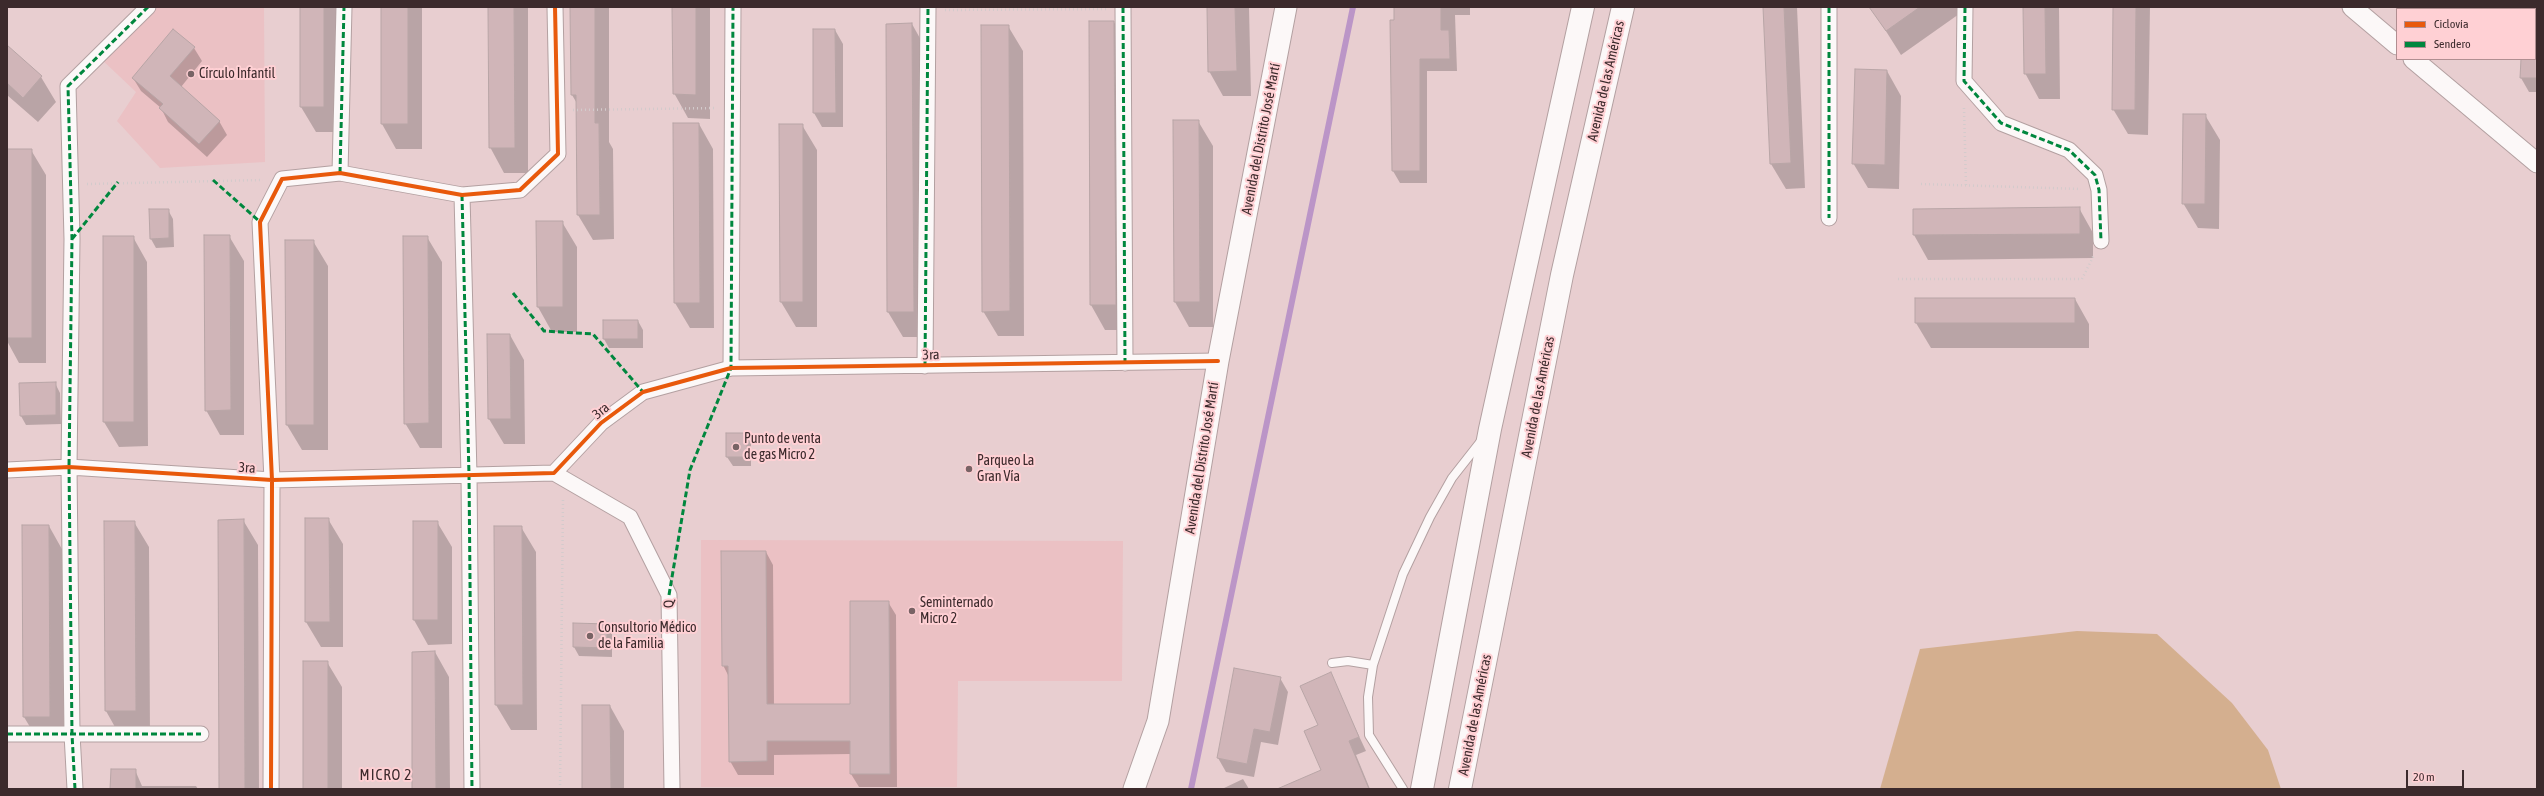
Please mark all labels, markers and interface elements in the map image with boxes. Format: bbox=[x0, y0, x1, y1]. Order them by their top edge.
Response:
legend bbox=[2396, 8, 2536, 60]
text: Ciclovía bbox=[2434, 17, 2468, 31]
street label: Avenida de las Américas bbox=[1584, 19, 1628, 143]
text: Sendero bbox=[2434, 37, 2471, 51]
street label: Avenida del Distrito José Martí bbox=[1238, 62, 1284, 216]
place label: Círculo Infantil bbox=[199, 66, 275, 82]
marker: Círculo Infantil bbox=[186, 69, 196, 79]
street label: Avenida de las Américas bbox=[1518, 335, 1558, 459]
street label: 3ra bbox=[922, 346, 940, 364]
street label: Avenida del Distrito José Martí bbox=[1182, 381, 1222, 535]
street label: 3ra bbox=[589, 399, 613, 423]
place label: Punto de venta de gas Micro 2 bbox=[744, 431, 821, 464]
marker: Punto de venta de gas Micro 2 bbox=[731, 442, 741, 452]
place label: Parqueo La Gran Vía bbox=[977, 453, 1034, 486]
street label: 3ra bbox=[238, 459, 256, 477]
marker: Parqueo La Gran Vía bbox=[964, 464, 974, 474]
place label: Seminternado Micro 2 bbox=[920, 595, 993, 628]
street label: Q bbox=[660, 599, 678, 609]
marker: Seminternado Micro 2 bbox=[907, 606, 917, 616]
place label: Consultorio Médico de la Familia bbox=[598, 620, 697, 652]
marker: Consultorio Médico de la Familia bbox=[585, 631, 595, 641]
street label: Avenida de las Américas bbox=[1455, 653, 1495, 777]
scale bar bbox=[2408, 762, 2466, 788]
district label: MICRO 2 bbox=[360, 766, 412, 784]
text: 20 m bbox=[2413, 770, 2435, 784]

